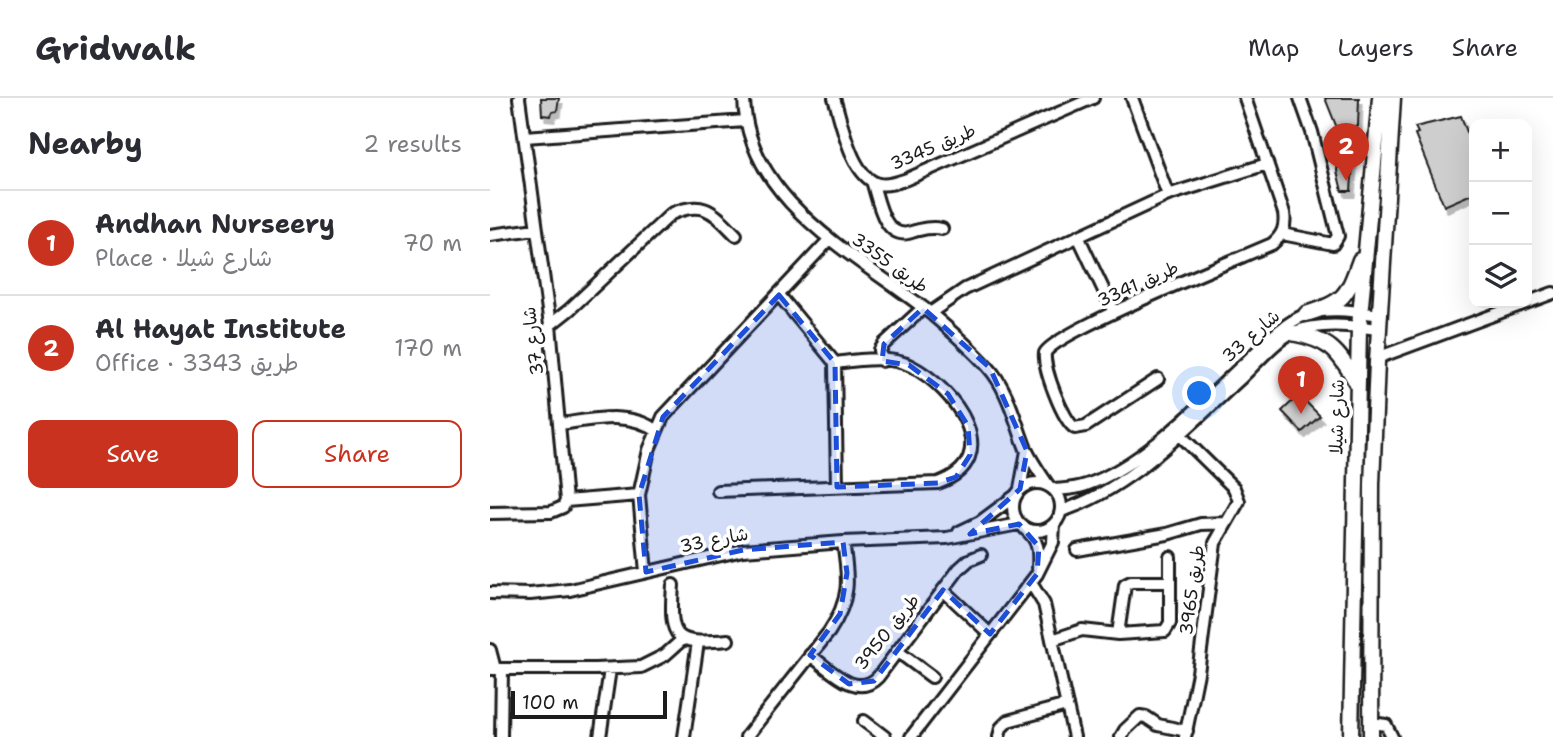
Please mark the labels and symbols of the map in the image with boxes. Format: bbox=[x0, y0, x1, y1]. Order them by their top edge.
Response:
street label: طريق 3345 bbox=[887, 118, 979, 176]
pin: 2 bbox=[1323, 123, 1369, 181]
street label: طريق 3355 bbox=[847, 227, 933, 299]
street label: طريق 3341 bbox=[1094, 255, 1182, 313]
street label: شارع 33 bbox=[1217, 304, 1285, 368]
street label: شارع 37 bbox=[517, 305, 549, 377]
pin: 1 bbox=[1278, 356, 1324, 414]
your location bbox=[1182, 376, 1216, 410]
street label: شارع شيلا bbox=[1324, 379, 1350, 455]
street label: شارع 33 bbox=[678, 522, 750, 558]
street label: طريق 3965 bbox=[1174, 543, 1210, 637]
street label: طريق 3950 bbox=[849, 589, 925, 675]
scale bar bbox=[511, 688, 667, 720]

